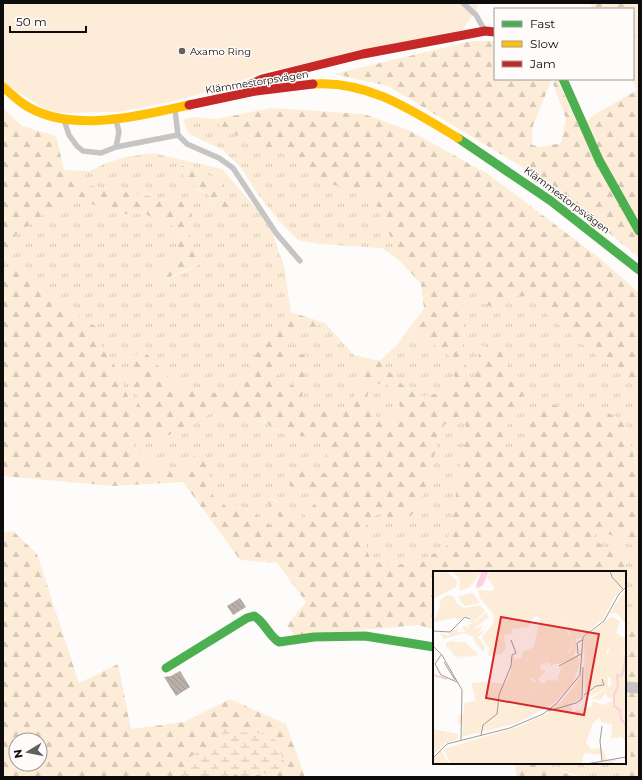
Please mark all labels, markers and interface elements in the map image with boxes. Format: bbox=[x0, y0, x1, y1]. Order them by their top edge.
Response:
scale bar bbox=[10, 8, 86, 34]
legend bbox=[494, 8, 634, 80]
text: 50 m bbox=[16, 14, 47, 29]
text: Fast bbox=[530, 16, 555, 31]
text: Slow bbox=[530, 36, 559, 51]
place label: Axamo Ring bbox=[190, 45, 251, 58]
marker: Axamo Ring bbox=[177, 46, 187, 56]
text: Jam bbox=[529, 56, 556, 71]
street label: Klämmestorpsvägen bbox=[204, 67, 310, 97]
street label: Klämmestorpsvägen bbox=[521, 163, 613, 237]
inset map bbox=[433, 571, 626, 764]
north arrow bbox=[8, 732, 48, 772]
text: N bbox=[10, 748, 26, 759]

